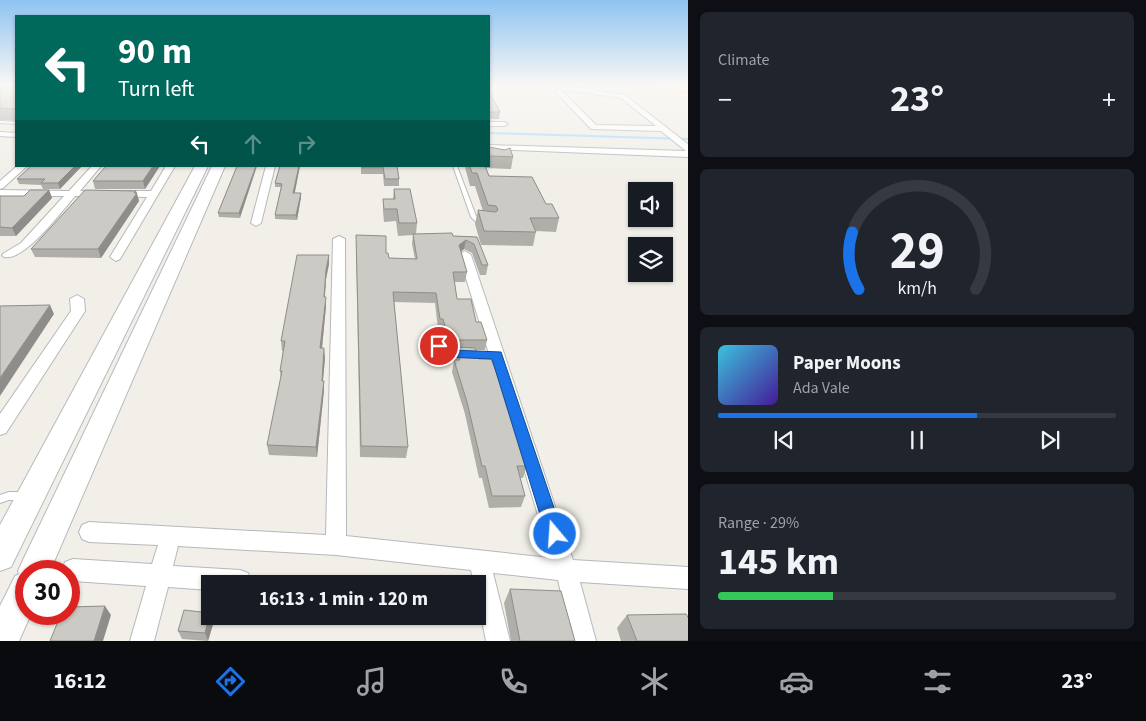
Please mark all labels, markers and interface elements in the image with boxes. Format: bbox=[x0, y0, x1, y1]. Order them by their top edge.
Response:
text: 90 m bbox=[118, 27, 192, 77]
icon: left bbox=[35, 35, 100, 100]
text: Climate bbox=[718, 49, 769, 71]
text: 23° bbox=[890, 72, 944, 126]
text: Turn left bbox=[118, 73, 194, 105]
text: − bbox=[718, 80, 732, 120]
text: + bbox=[1102, 80, 1116, 120]
icon: left bbox=[186, 130, 214, 158]
icon: ahead bbox=[239, 130, 267, 158]
icon: right bbox=[292, 130, 320, 158]
map controls bbox=[628, 182, 673, 282]
button: sound bbox=[628, 182, 673, 227]
text: 29 bbox=[890, 215, 944, 289]
button: layers bbox=[628, 237, 673, 282]
text: km/h bbox=[897, 276, 937, 301]
pin bbox=[418, 325, 460, 367]
icon: arrive bbox=[425, 332, 453, 360]
text: Paper Moons bbox=[793, 350, 901, 377]
text: Ada Vale bbox=[793, 377, 850, 399]
icon: previous bbox=[770, 426, 798, 454]
icon: pause bbox=[903, 426, 931, 454]
icon: next bbox=[1036, 426, 1064, 454]
position arrow bbox=[528, 507, 580, 559]
text: Range · 29% bbox=[718, 512, 799, 534]
text: 145 km bbox=[718, 535, 839, 589]
speed limit sign: 30 bbox=[15, 560, 80, 625]
text: 16:13 · 1 min · 120 m bbox=[259, 586, 428, 613]
icon: directions bbox=[213, 664, 248, 699]
icon: music bbox=[354, 664, 389, 699]
icon: phone bbox=[496, 664, 531, 699]
icon: climate bbox=[637, 664, 672, 699]
icon: car bbox=[779, 664, 814, 699]
icon: filters bbox=[920, 664, 955, 699]
text: 16:12 bbox=[53, 665, 106, 697]
text: 23° bbox=[1061, 665, 1093, 697]

